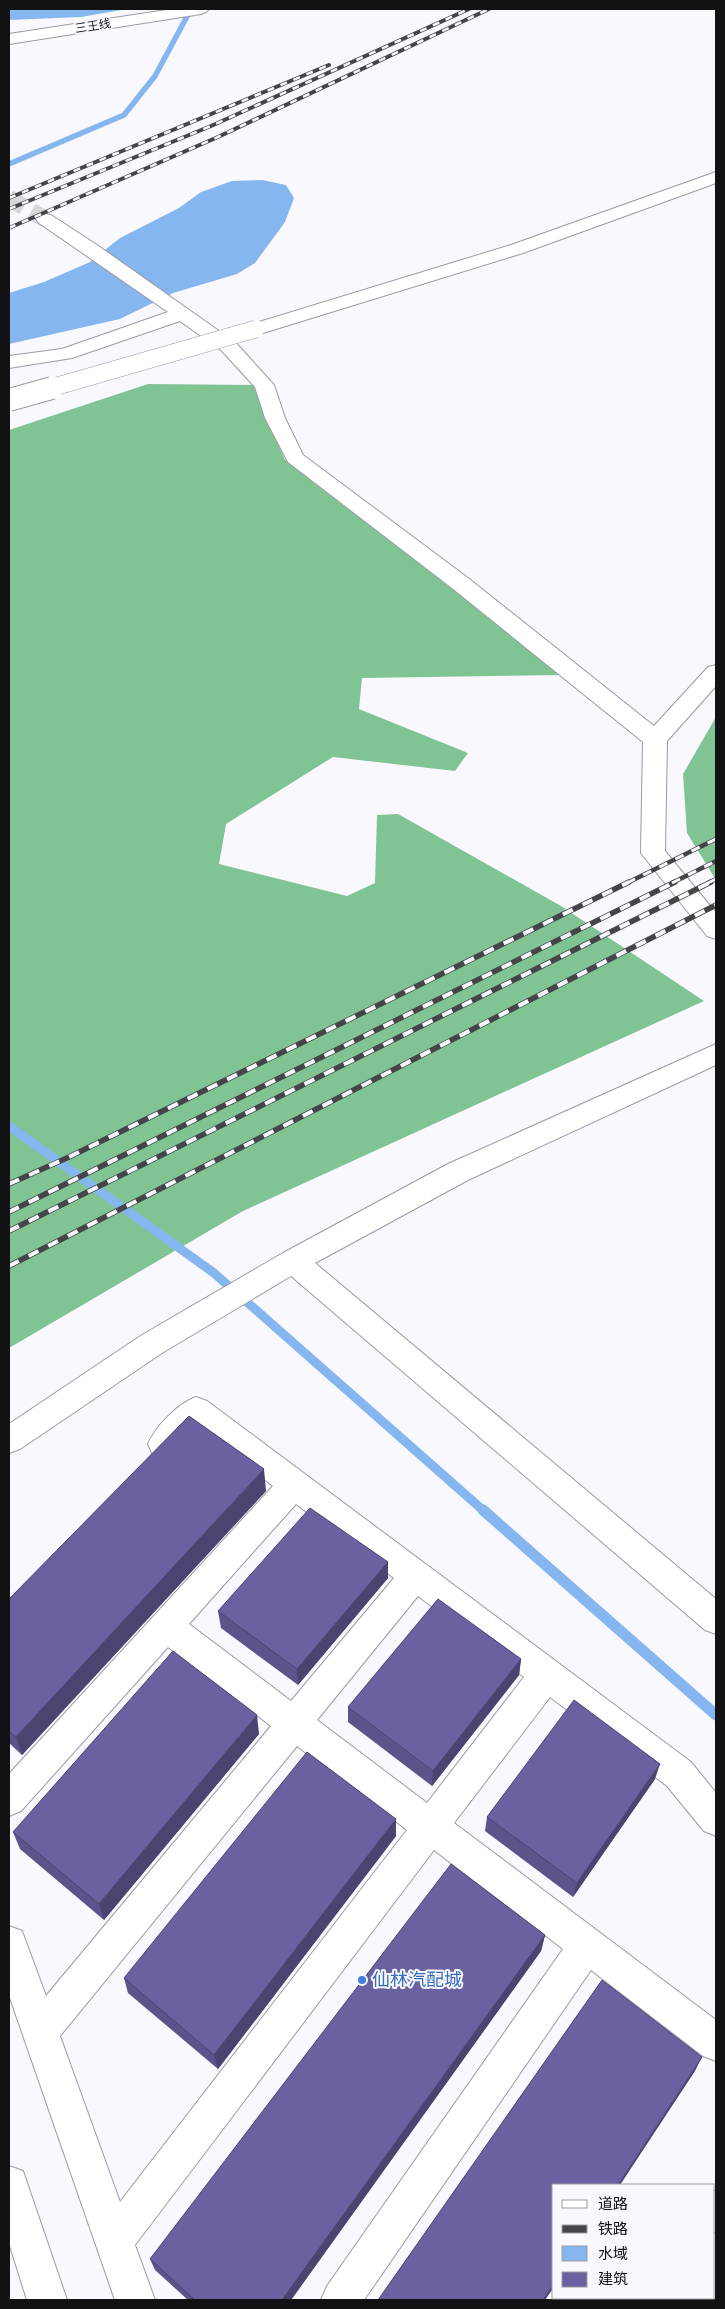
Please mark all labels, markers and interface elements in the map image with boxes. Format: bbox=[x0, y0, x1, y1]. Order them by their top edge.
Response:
street label: 三王线 bbox=[74, 16, 112, 37]
place label: 仙林汽配城 bbox=[372, 1969, 462, 1991]
marker: 仙林汽配城 bbox=[356, 1974, 368, 1986]
legend bbox=[552, 2184, 715, 2299]
text: 道路 bbox=[598, 2195, 628, 2213]
text: 铁路 bbox=[598, 2220, 628, 2238]
text: 水域 bbox=[598, 2245, 628, 2263]
text: 建筑 bbox=[598, 2270, 628, 2288]

